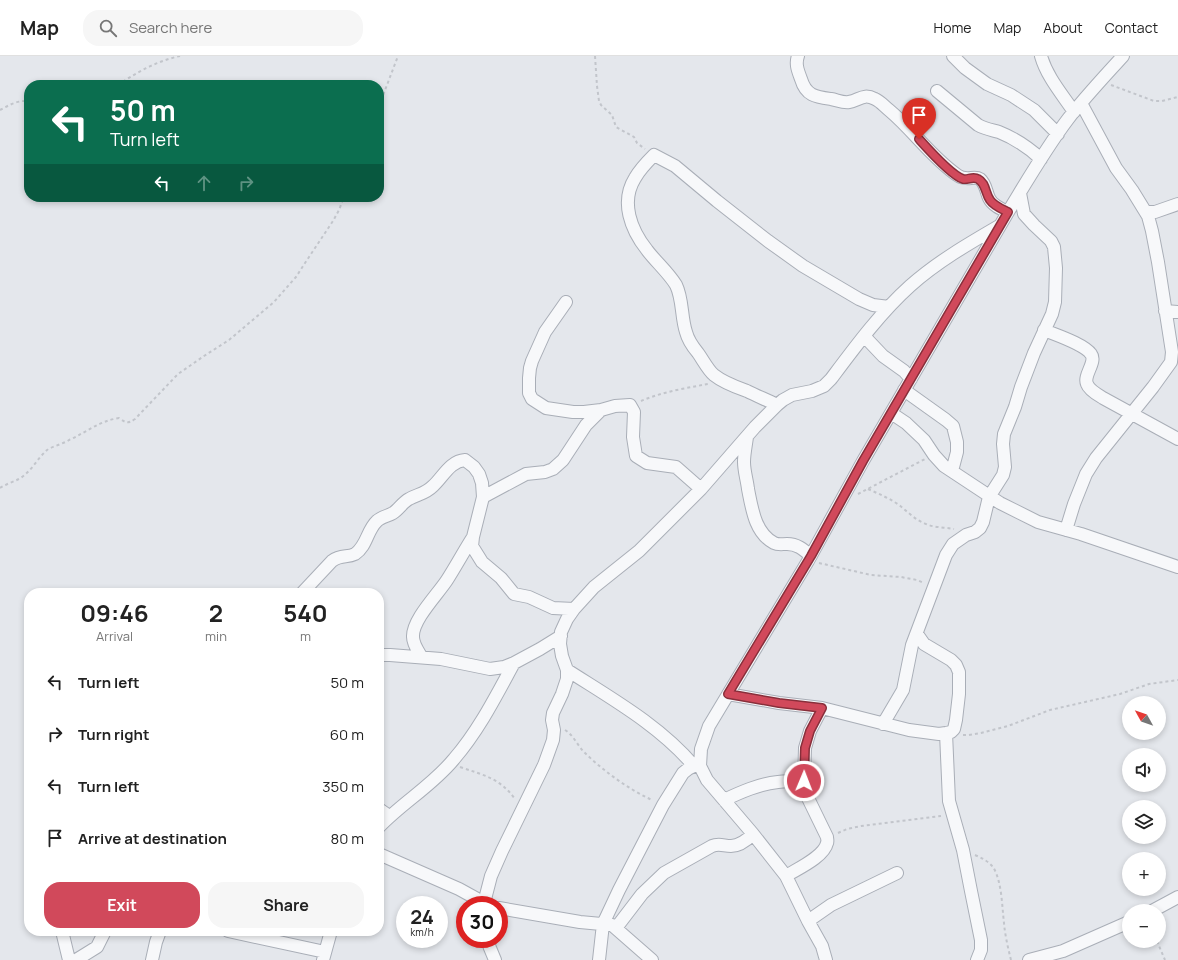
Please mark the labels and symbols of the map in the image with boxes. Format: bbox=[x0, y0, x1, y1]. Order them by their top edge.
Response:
pin bbox=[902, 98, 936, 139]
north arrow bbox=[1122, 696, 1166, 740]
position arrow bbox=[783, 760, 825, 802]
speed limit sign: 30 bbox=[456, 896, 508, 948]

